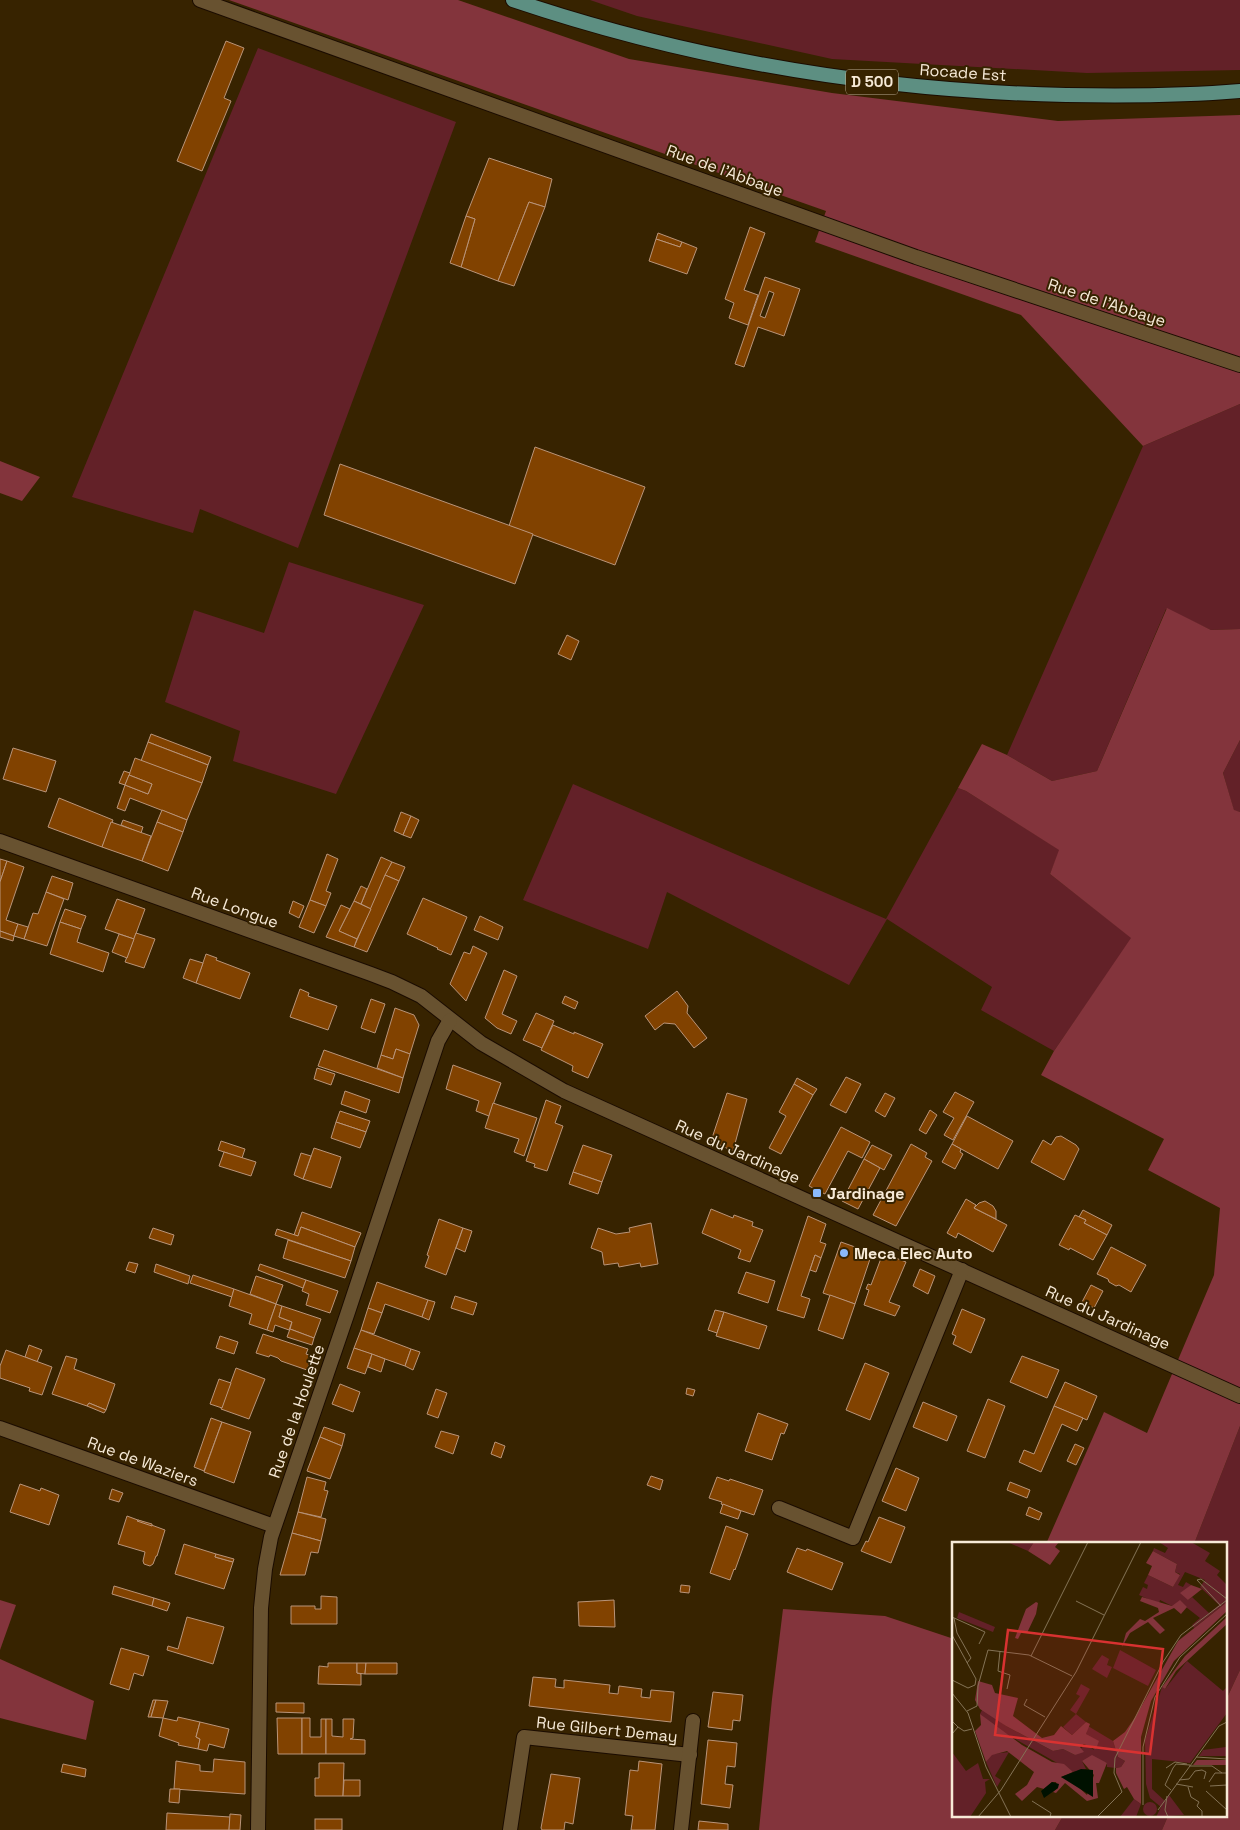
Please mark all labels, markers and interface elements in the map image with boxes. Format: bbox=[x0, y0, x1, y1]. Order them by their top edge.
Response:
street label: Rocade Est bbox=[919, 59, 1007, 86]
road number: D 500 bbox=[846, 70, 898, 94]
street label: Rue de l'Abbaye bbox=[664, 140, 786, 201]
street label: Rue de l'Abbaye bbox=[1045, 274, 1169, 331]
street label: Rue Longue bbox=[188, 882, 281, 933]
street label: Rue du Jardinage bbox=[672, 1115, 803, 1188]
place label: Jardinage bbox=[827, 1183, 904, 1204]
marker: Jardinage bbox=[811, 1187, 823, 1199]
place label: Meca Elec Auto bbox=[854, 1243, 973, 1264]
marker: Meca Elec Auto bbox=[838, 1247, 850, 1259]
street label: Rue du Jardinage bbox=[1042, 1281, 1173, 1354]
street label: Rue de la Houlette bbox=[264, 1341, 329, 1481]
street label: Rue de Waziers bbox=[85, 1432, 201, 1491]
inset map bbox=[952, 1542, 1228, 1818]
street label: Rue Gilbert Demay bbox=[535, 1712, 679, 1747]

